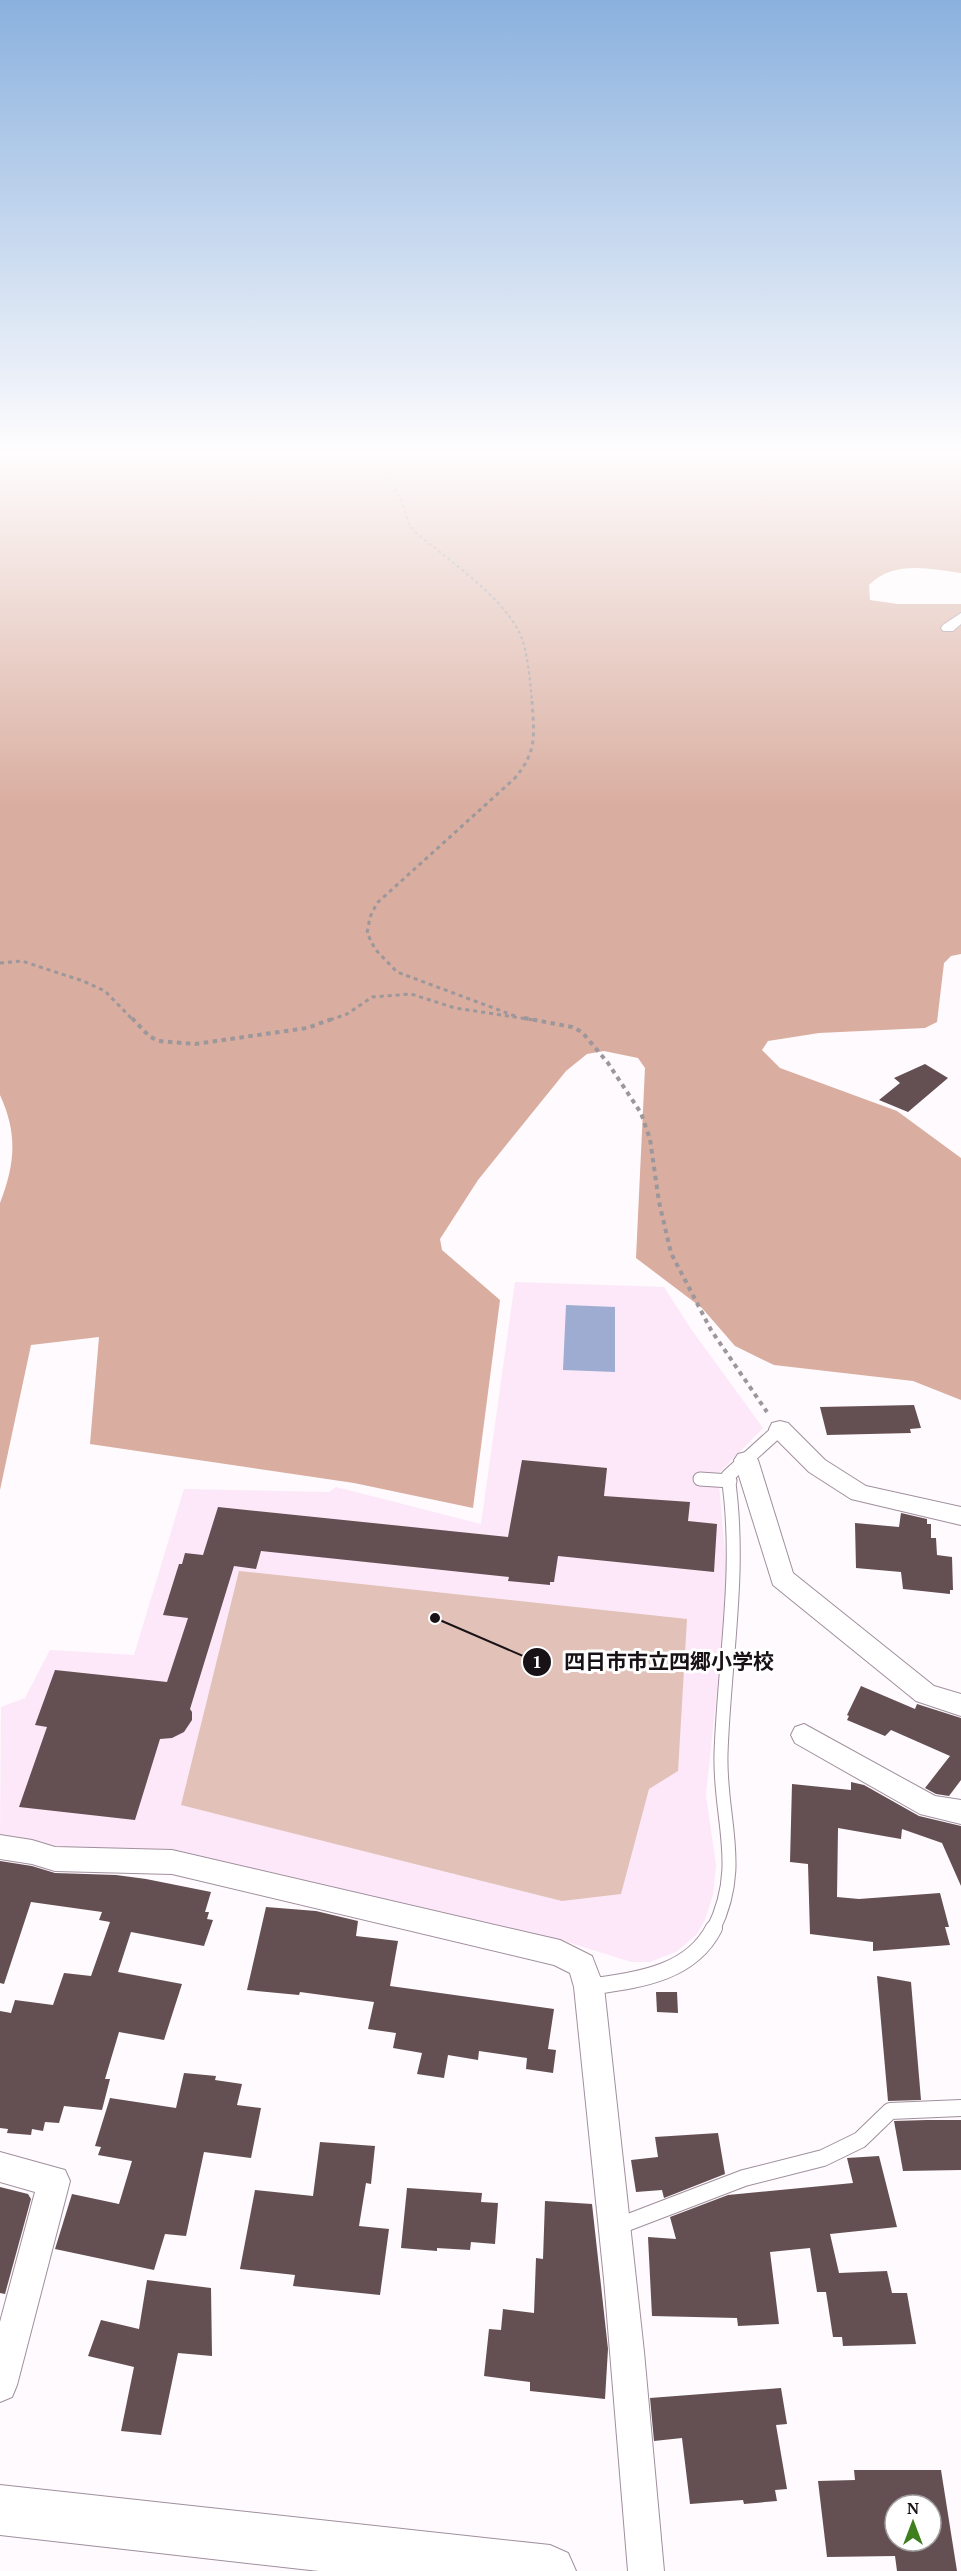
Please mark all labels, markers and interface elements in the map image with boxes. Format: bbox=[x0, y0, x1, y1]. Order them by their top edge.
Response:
callout: 四日市市立四郷小学校 bbox=[522, 1642, 786, 1681]
text: 四日市市立四郷小学校 bbox=[564, 1647, 774, 1675]
text: 1 bbox=[532, 1649, 542, 1673]
north arrow bbox=[883, 2493, 943, 2553]
text: N bbox=[907, 2497, 919, 2519]

